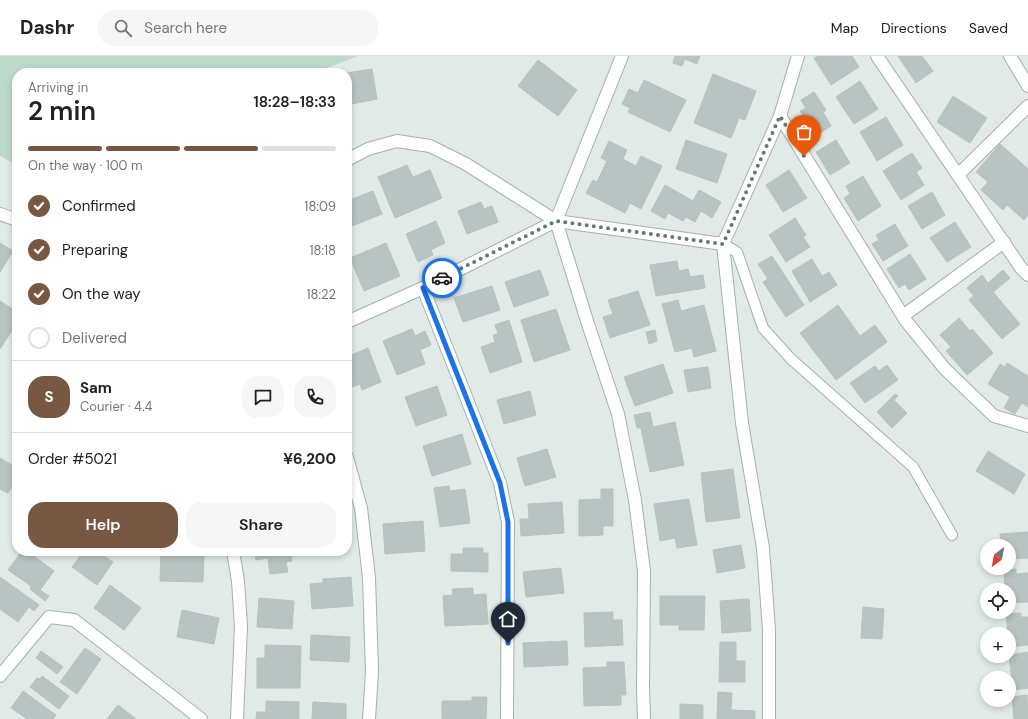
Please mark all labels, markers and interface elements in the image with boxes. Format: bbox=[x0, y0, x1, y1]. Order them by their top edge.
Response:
search box bbox=[98, 10, 378, 46]
text: Dashr bbox=[20, 15, 74, 40]
icon: search bbox=[112, 17, 134, 39]
text: Search here bbox=[144, 18, 227, 38]
text: Map bbox=[831, 19, 859, 37]
text: Directions bbox=[881, 19, 947, 37]
text: Saved bbox=[969, 19, 1008, 37]
text: Arriving in bbox=[28, 79, 88, 96]
text: 18:28–18:33 bbox=[253, 92, 336, 112]
text: 2 min bbox=[28, 94, 96, 128]
pin bbox=[787, 115, 821, 156]
icon: bag bbox=[793, 121, 815, 143]
text: On the way · 100 m bbox=[28, 157, 143, 174]
icon: check bbox=[28, 195, 50, 217]
text: Confirmed bbox=[62, 196, 136, 216]
text: 18:09 bbox=[304, 198, 336, 215]
icon: check bbox=[28, 239, 50, 261]
text: Preparing bbox=[62, 240, 128, 260]
text: 18:18 bbox=[309, 242, 336, 259]
courier bbox=[422, 258, 462, 298]
icon: car bbox=[431, 267, 453, 289]
icon: check bbox=[28, 283, 50, 305]
text: On the way bbox=[62, 284, 141, 304]
text: 18:22 bbox=[306, 286, 336, 303]
text: Delivered bbox=[62, 328, 127, 348]
button: chat bbox=[242, 376, 284, 418]
button: phone bbox=[294, 376, 336, 418]
text: Sam bbox=[80, 378, 112, 398]
text: S bbox=[44, 387, 54, 407]
text: Courier · 4.4 bbox=[80, 398, 152, 415]
text: Order #5021 bbox=[28, 449, 117, 469]
text: ¥6,200 bbox=[283, 449, 336, 469]
button: Help bbox=[28, 502, 178, 548]
button: Share bbox=[186, 502, 336, 548]
north arrow bbox=[980, 539, 1016, 575]
map controls bbox=[980, 539, 1016, 707]
button: locate bbox=[980, 583, 1016, 619]
pin bbox=[491, 602, 525, 643]
icon: home bbox=[497, 608, 519, 630]
button: + bbox=[980, 627, 1016, 663]
button: − bbox=[980, 671, 1016, 707]

